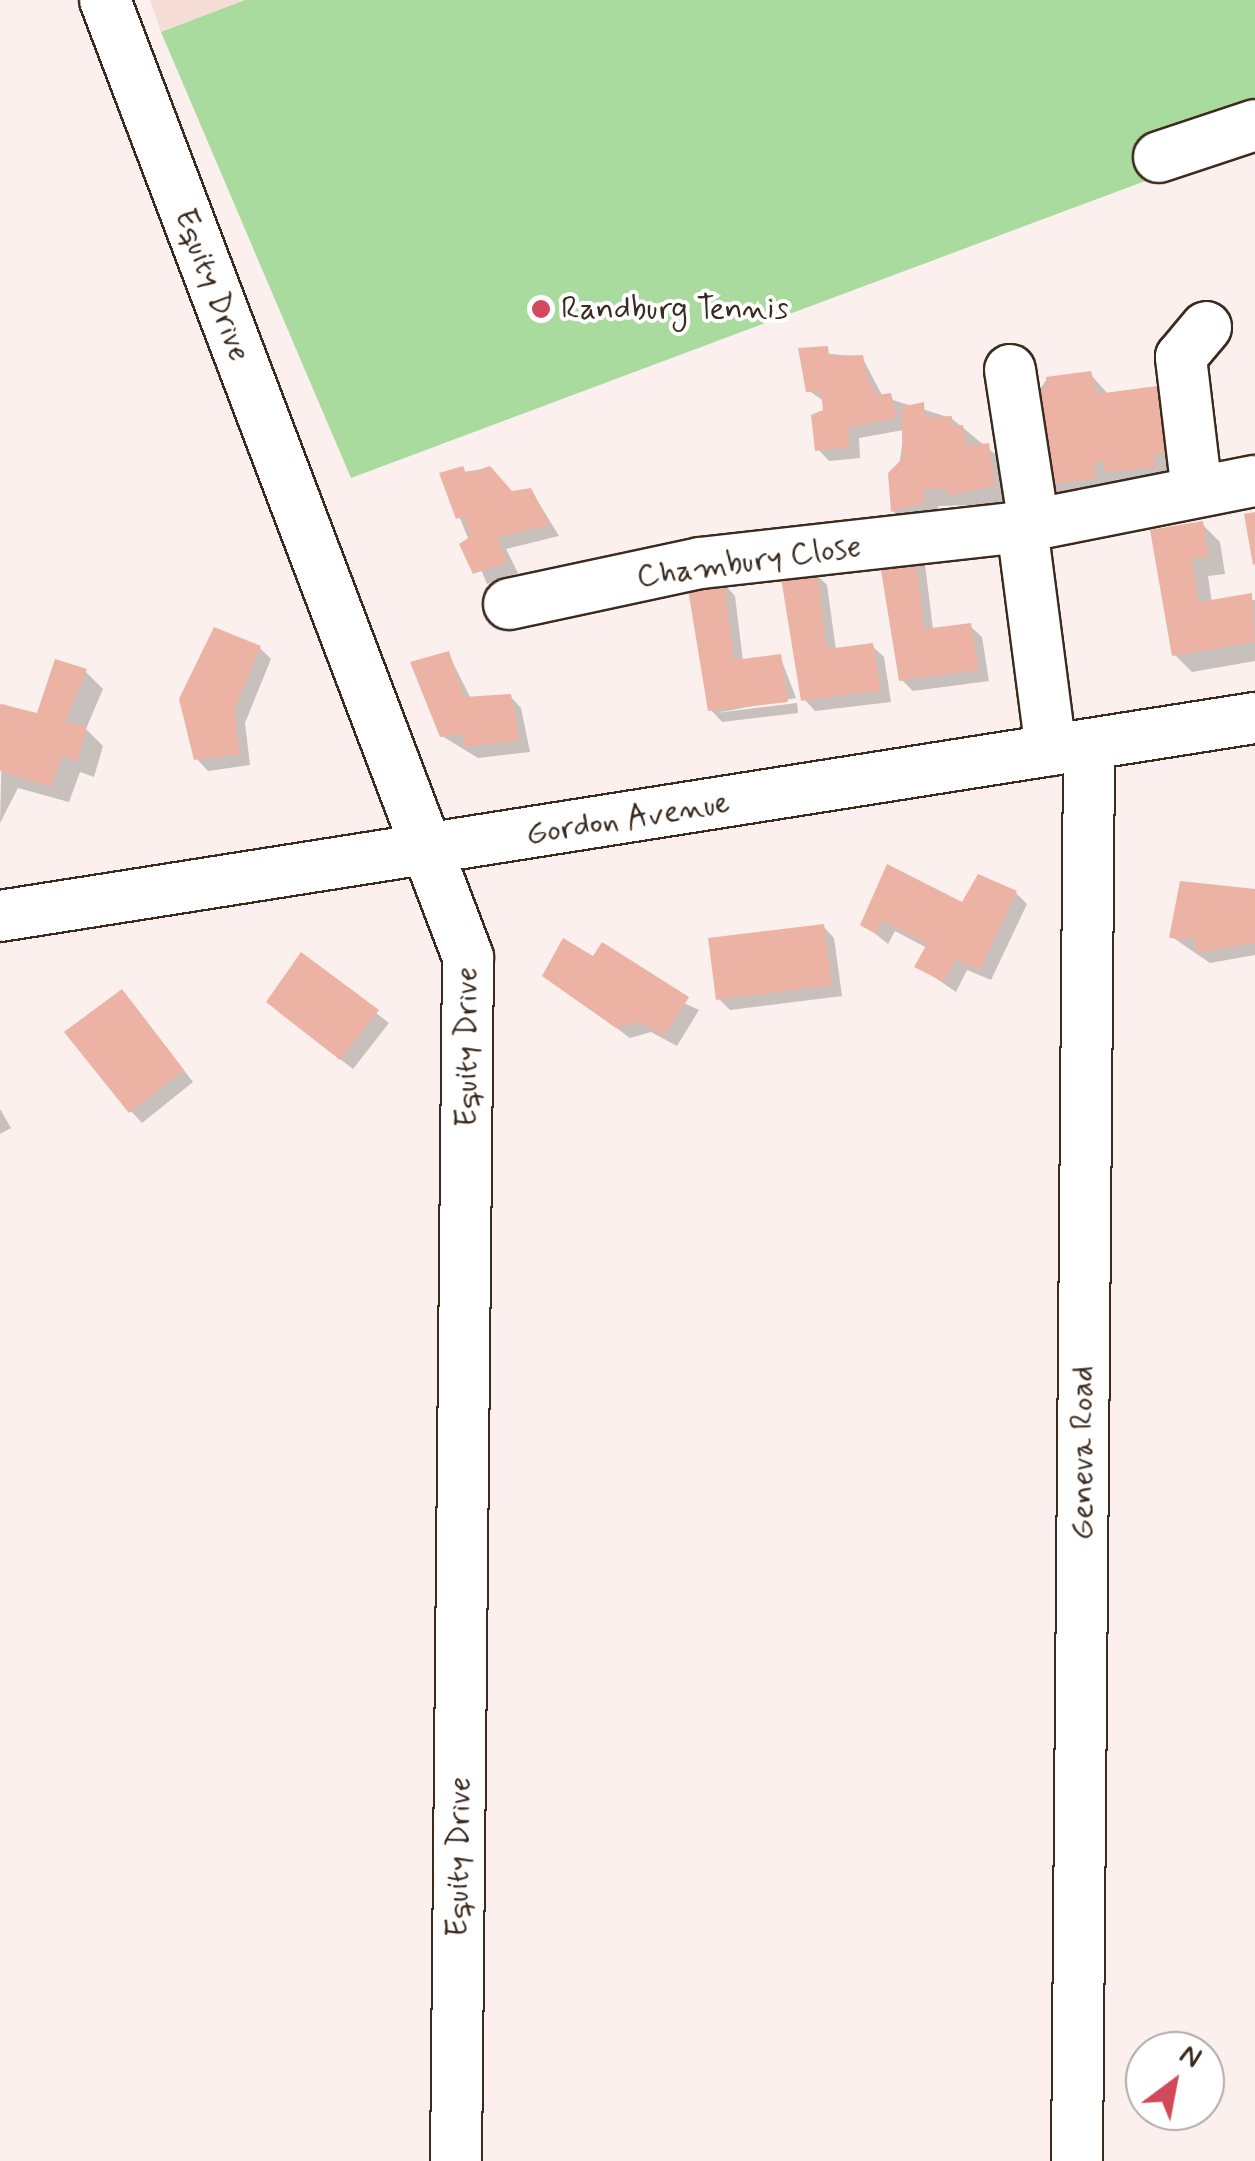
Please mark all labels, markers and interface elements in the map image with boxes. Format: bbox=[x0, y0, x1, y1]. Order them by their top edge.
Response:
street label: Equity Drive bbox=[165, 203, 259, 367]
place label: Randburg Tennis bbox=[561, 290, 789, 328]
marker: Randburg Tennis bbox=[530, 298, 552, 320]
street label: Chambury Close bbox=[634, 527, 864, 597]
street label: Gordon Avenue bbox=[525, 784, 731, 854]
street label: Equity Drive bbox=[448, 967, 486, 1127]
street label: Geneva Road bbox=[1064, 1366, 1102, 1540]
street label: Equity Drive bbox=[438, 1776, 480, 1938]
north arrow bbox=[1125, 2031, 1225, 2131]
text: N bbox=[1172, 2036, 1208, 2077]

